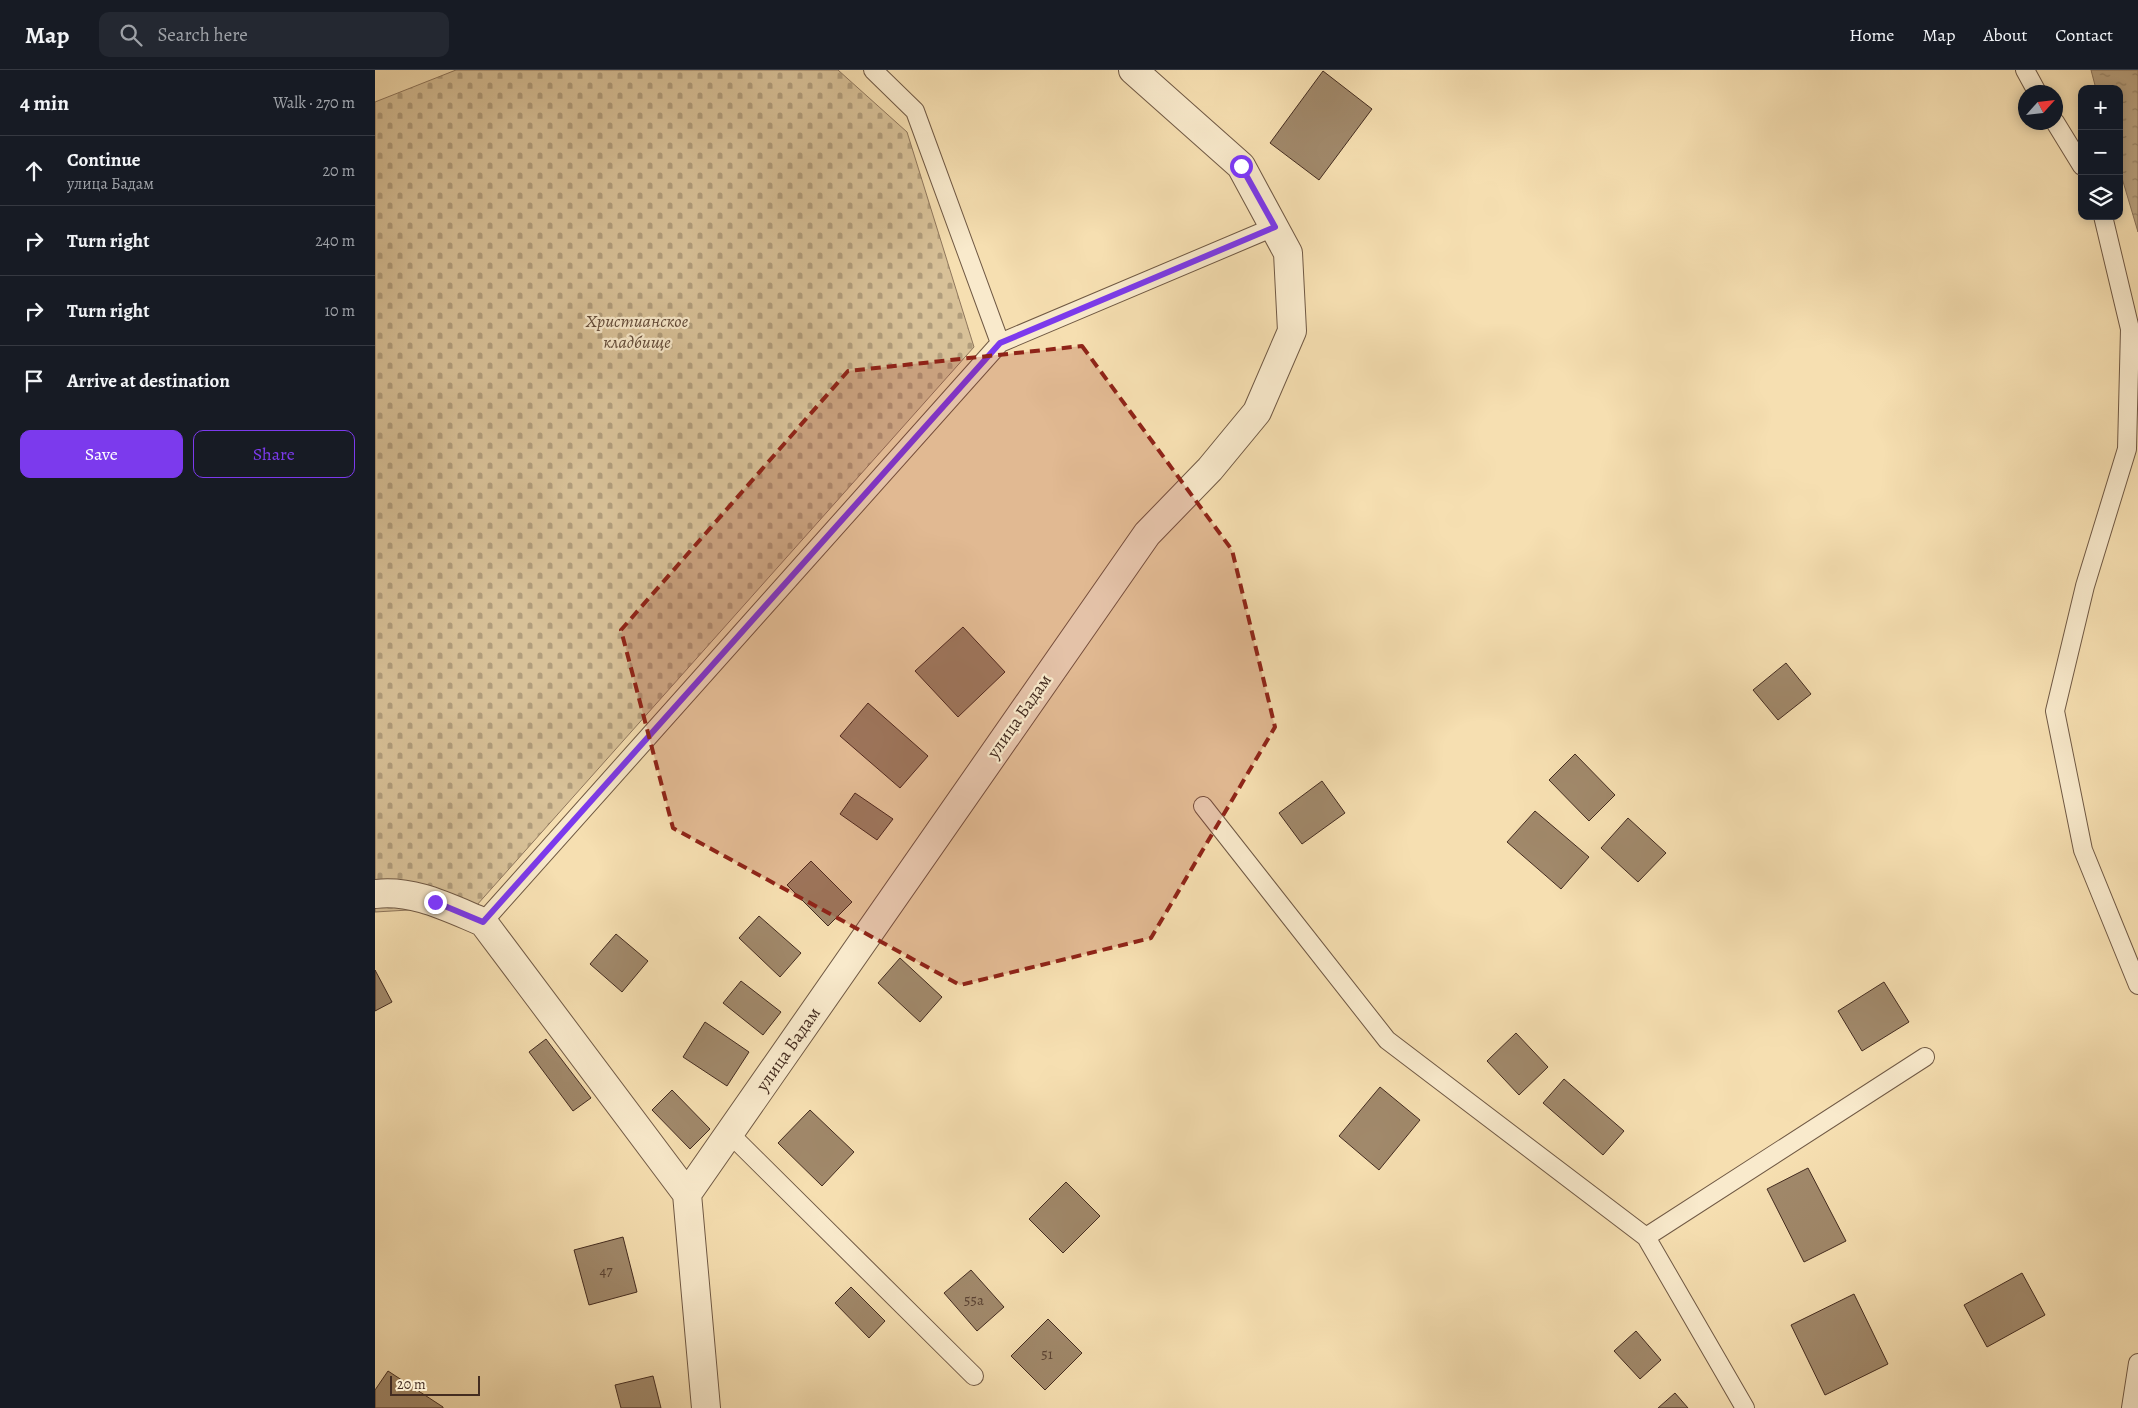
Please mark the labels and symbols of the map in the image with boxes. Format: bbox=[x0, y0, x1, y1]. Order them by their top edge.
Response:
north arrow bbox=[2018, 85, 2063, 130]
route start bbox=[1230, 155, 1253, 178]
park label: Христианское кладбище bbox=[585, 309, 689, 354]
street label: улица Бадам bbox=[981, 669, 1057, 764]
route end bbox=[424, 891, 447, 914]
street label: улица Бадам bbox=[750, 1002, 826, 1097]
house number: 47 bbox=[599, 1261, 613, 1281]
house number: 55а bbox=[964, 1290, 984, 1310]
house number: 51 bbox=[1041, 1344, 1053, 1364]
scale bar bbox=[390, 1373, 480, 1396]

